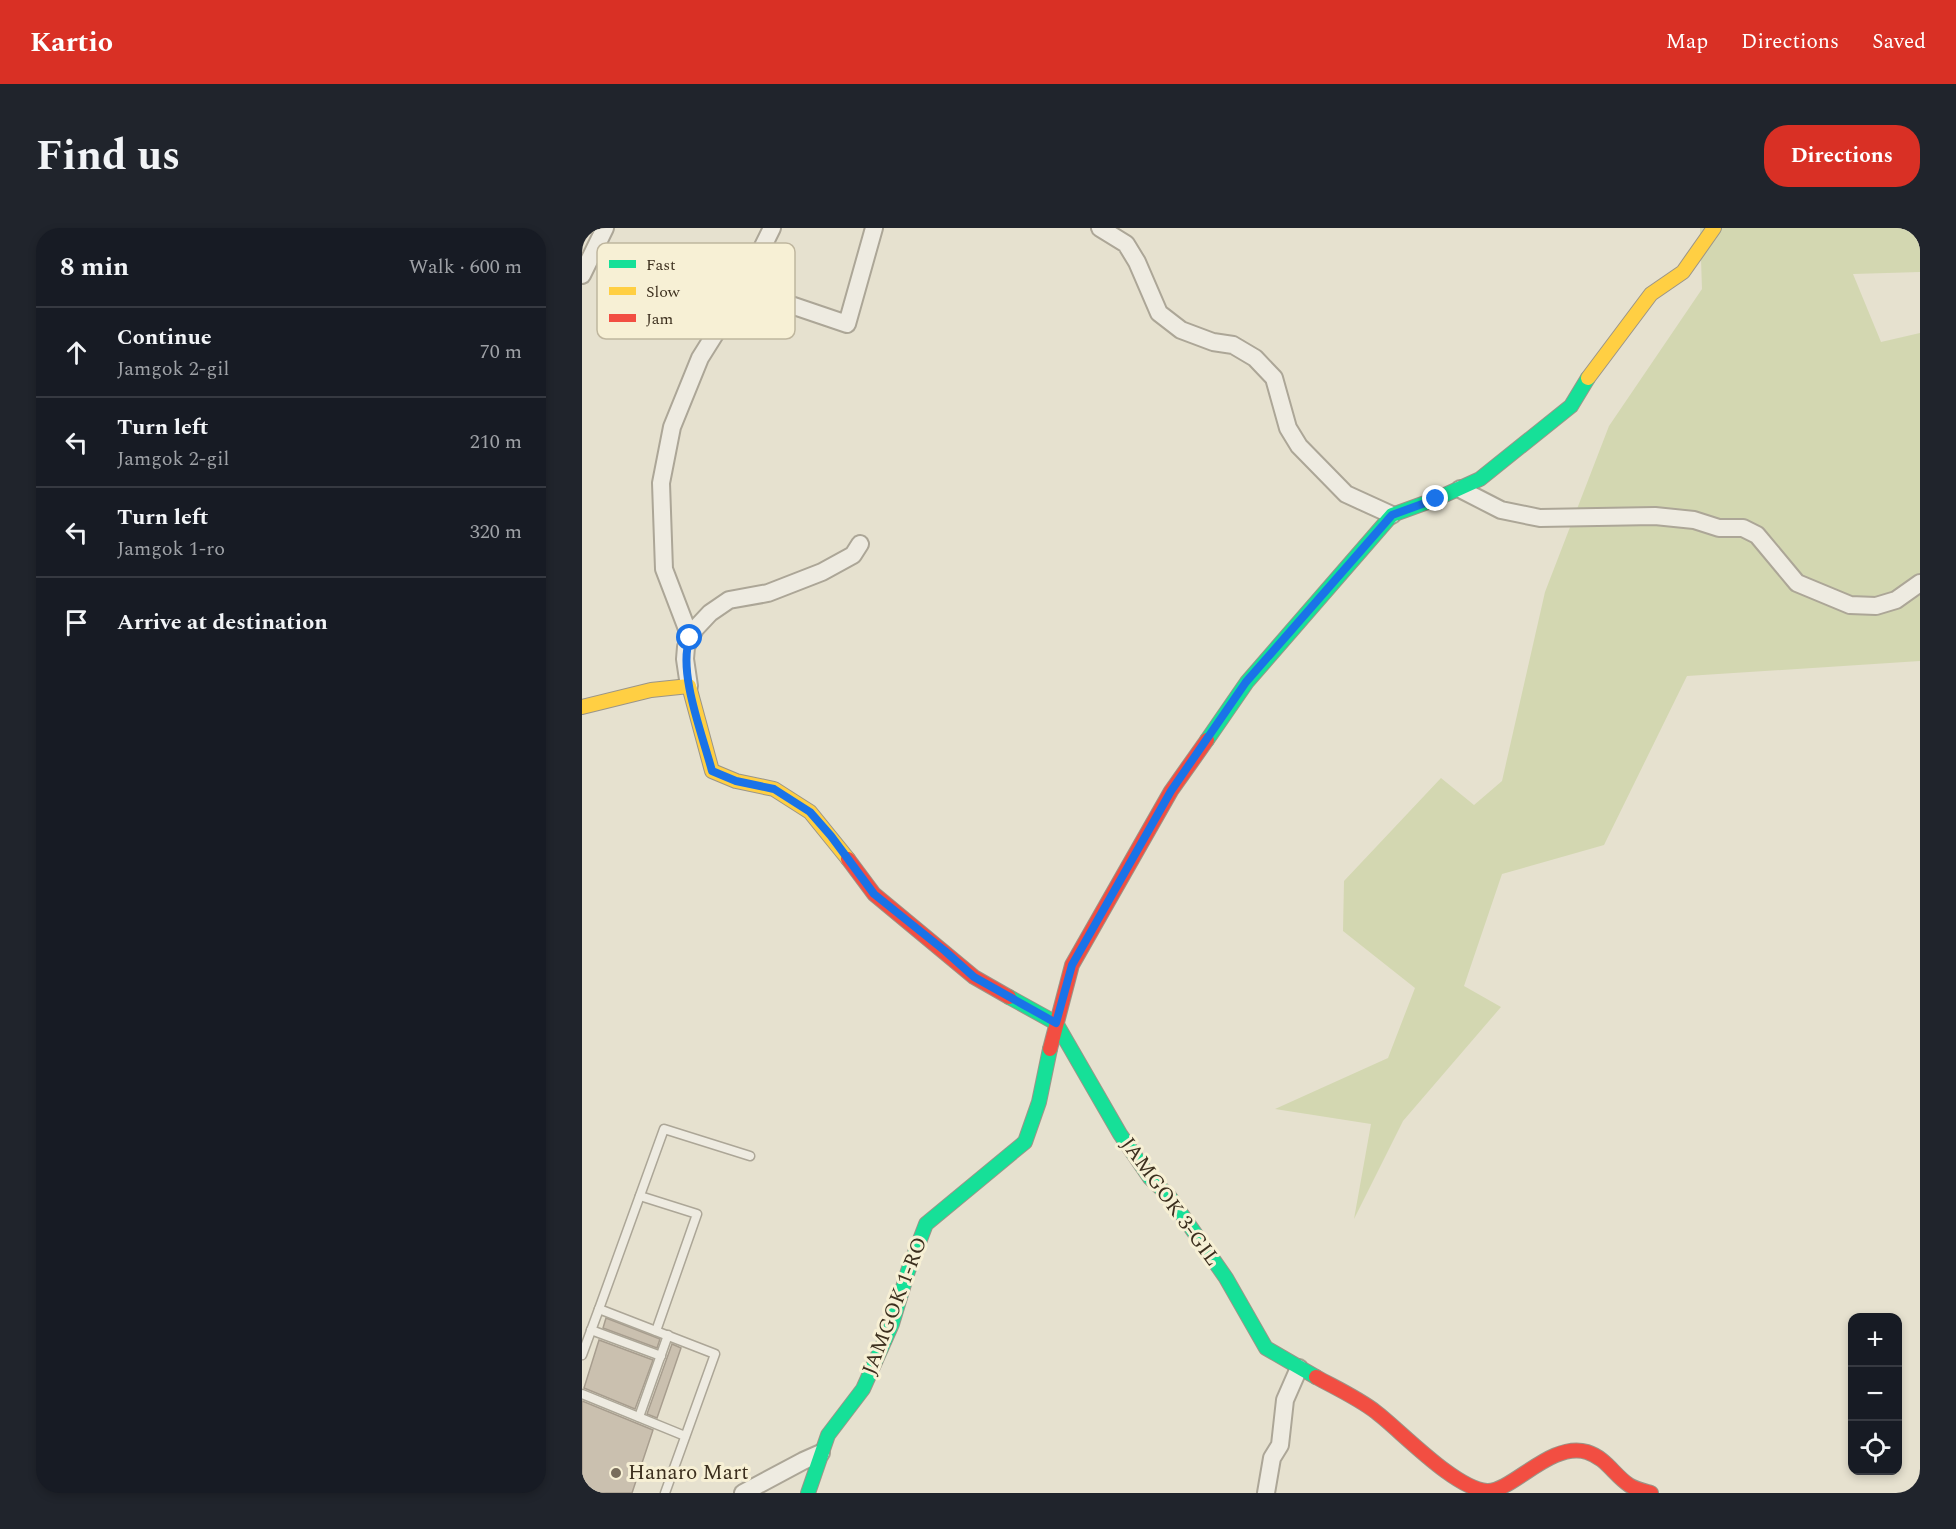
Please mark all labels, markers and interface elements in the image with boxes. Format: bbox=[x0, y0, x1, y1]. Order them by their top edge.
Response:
text: Kartio bbox=[30, 21, 113, 64]
text: Map bbox=[1666, 26, 1708, 58]
text: Directions bbox=[1741, 26, 1839, 58]
text: Saved bbox=[1872, 26, 1926, 58]
text: Find us bbox=[36, 125, 180, 188]
button: Directions bbox=[1764, 125, 1920, 187]
legend bbox=[597, 243, 795, 339]
text: 8 min bbox=[60, 247, 129, 287]
text: Walk · 600 m bbox=[409, 252, 522, 282]
text: Fast bbox=[646, 253, 676, 277]
text: Slow bbox=[646, 280, 681, 304]
text: Jam bbox=[646, 307, 674, 331]
text: Continue bbox=[117, 321, 212, 354]
icon: ahead bbox=[60, 336, 93, 369]
text: 70 m bbox=[480, 337, 522, 367]
text: Jamgok 2-gil bbox=[117, 354, 229, 384]
text: Turn left bbox=[117, 411, 209, 444]
icon: left bbox=[60, 426, 93, 459]
text: 210 m bbox=[470, 427, 522, 457]
text: Jamgok 2-gil bbox=[117, 444, 229, 474]
route end bbox=[1422, 485, 1448, 511]
text: Turn left bbox=[117, 501, 209, 534]
icon: left bbox=[60, 516, 93, 549]
text: 320 m bbox=[470, 517, 522, 547]
text: Jamgok 1-ro bbox=[117, 534, 225, 564]
icon: arrive bbox=[60, 606, 93, 639]
text: Arrive at destination bbox=[117, 606, 328, 639]
route start bbox=[676, 624, 702, 650]
street label: JAMGOK 3-GIL bbox=[1112, 1131, 1228, 1273]
street label: JAMGOK 1-RO bbox=[854, 1232, 936, 1380]
map controls bbox=[1848, 1313, 1902, 1475]
button: + bbox=[1848, 1313, 1902, 1367]
button: − bbox=[1848, 1367, 1902, 1421]
button: locate bbox=[1848, 1421, 1902, 1475]
place label: Hanaro Mart bbox=[628, 1457, 749, 1489]
marker: Hanaro Mart bbox=[609, 1466, 623, 1480]

